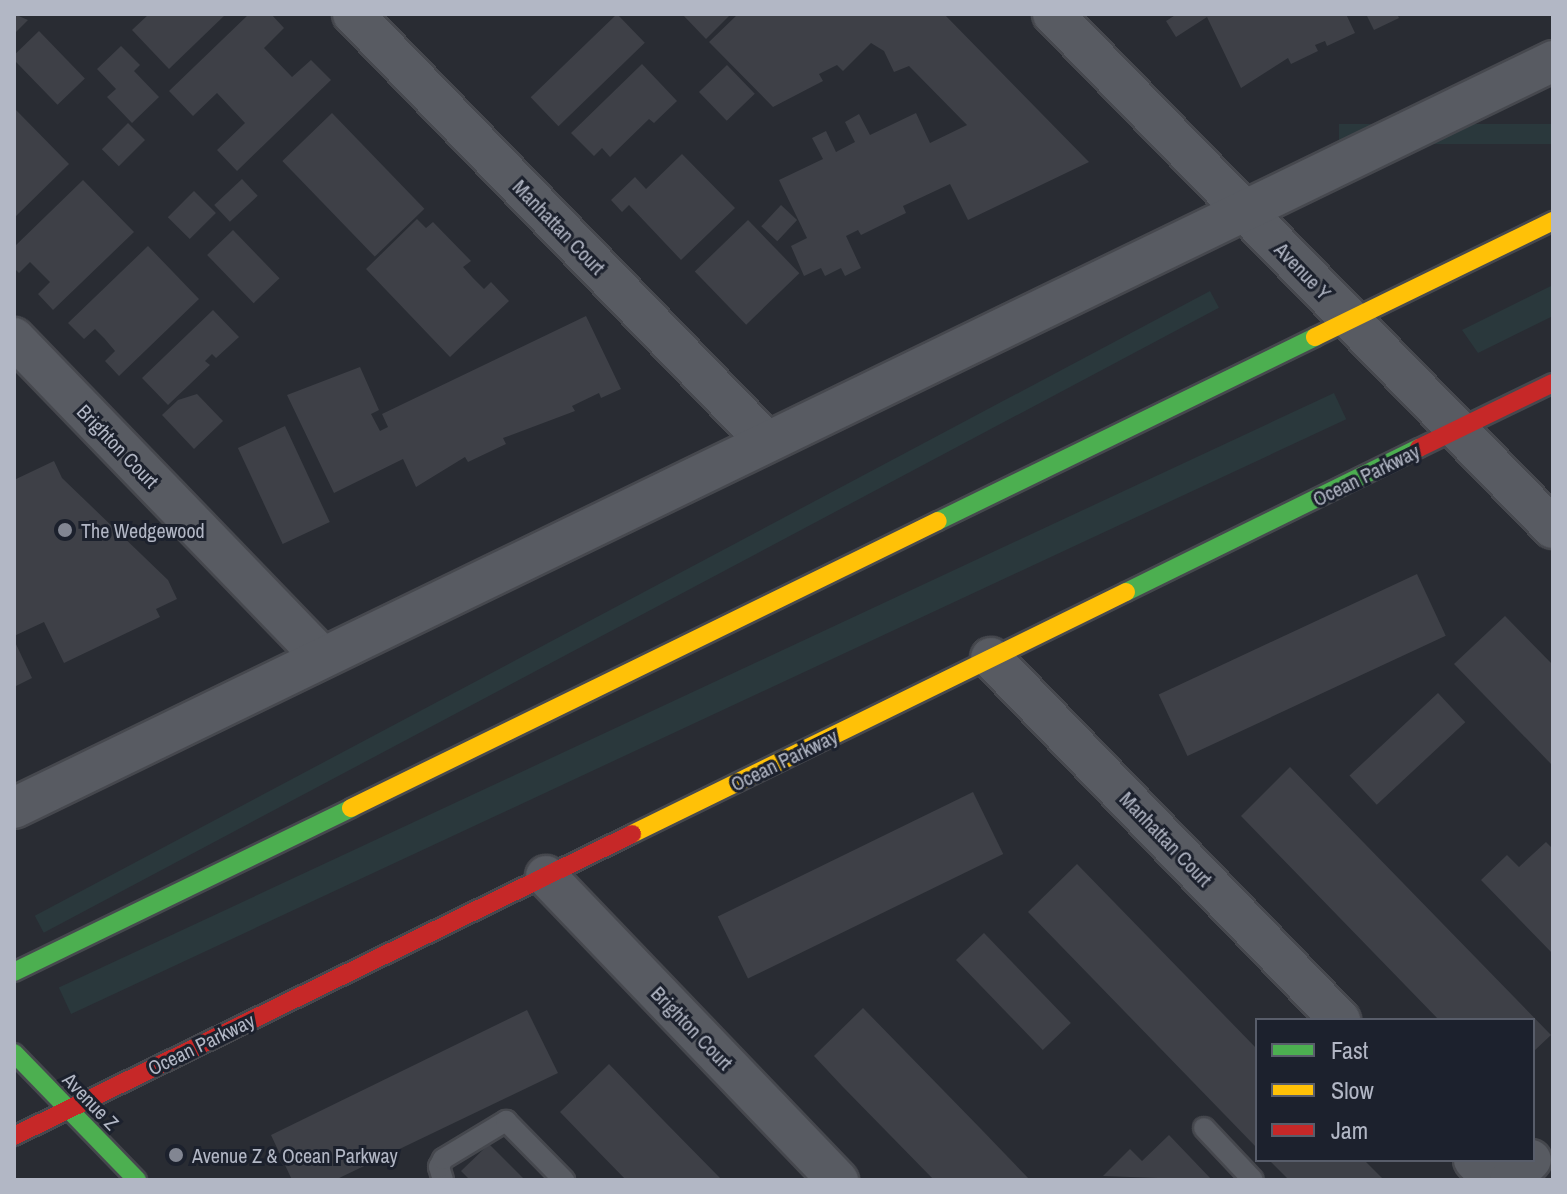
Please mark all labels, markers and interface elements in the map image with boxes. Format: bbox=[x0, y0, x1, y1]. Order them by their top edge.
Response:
street label: Manhattan Court bbox=[508, 175, 610, 279]
street label: Avenue Y bbox=[1270, 237, 1336, 305]
street label: Brighton Court bbox=[72, 399, 164, 493]
street label: Ocean Parkway bbox=[1309, 439, 1423, 511]
place label: The Wedgewood bbox=[81, 518, 205, 542]
marker: The Wedgewood bbox=[56, 521, 74, 539]
street label: Ocean Parkway bbox=[727, 724, 841, 796]
street label: Manhattan Court bbox=[1115, 787, 1217, 891]
street label: Brighton Court bbox=[646, 981, 738, 1075]
street label: Ocean Parkway bbox=[144, 1008, 258, 1080]
legend bbox=[1255, 1018, 1535, 1162]
text: Fast bbox=[1331, 1034, 1368, 1066]
street label: Avenue Z bbox=[58, 1068, 124, 1134]
text: Slow bbox=[1331, 1074, 1374, 1106]
text: Jam bbox=[1331, 1114, 1368, 1146]
place label: Avenue Z & Ocean Parkway bbox=[192, 1143, 398, 1167]
marker: Avenue Z & Ocean Parkway bbox=[167, 1146, 185, 1164]

